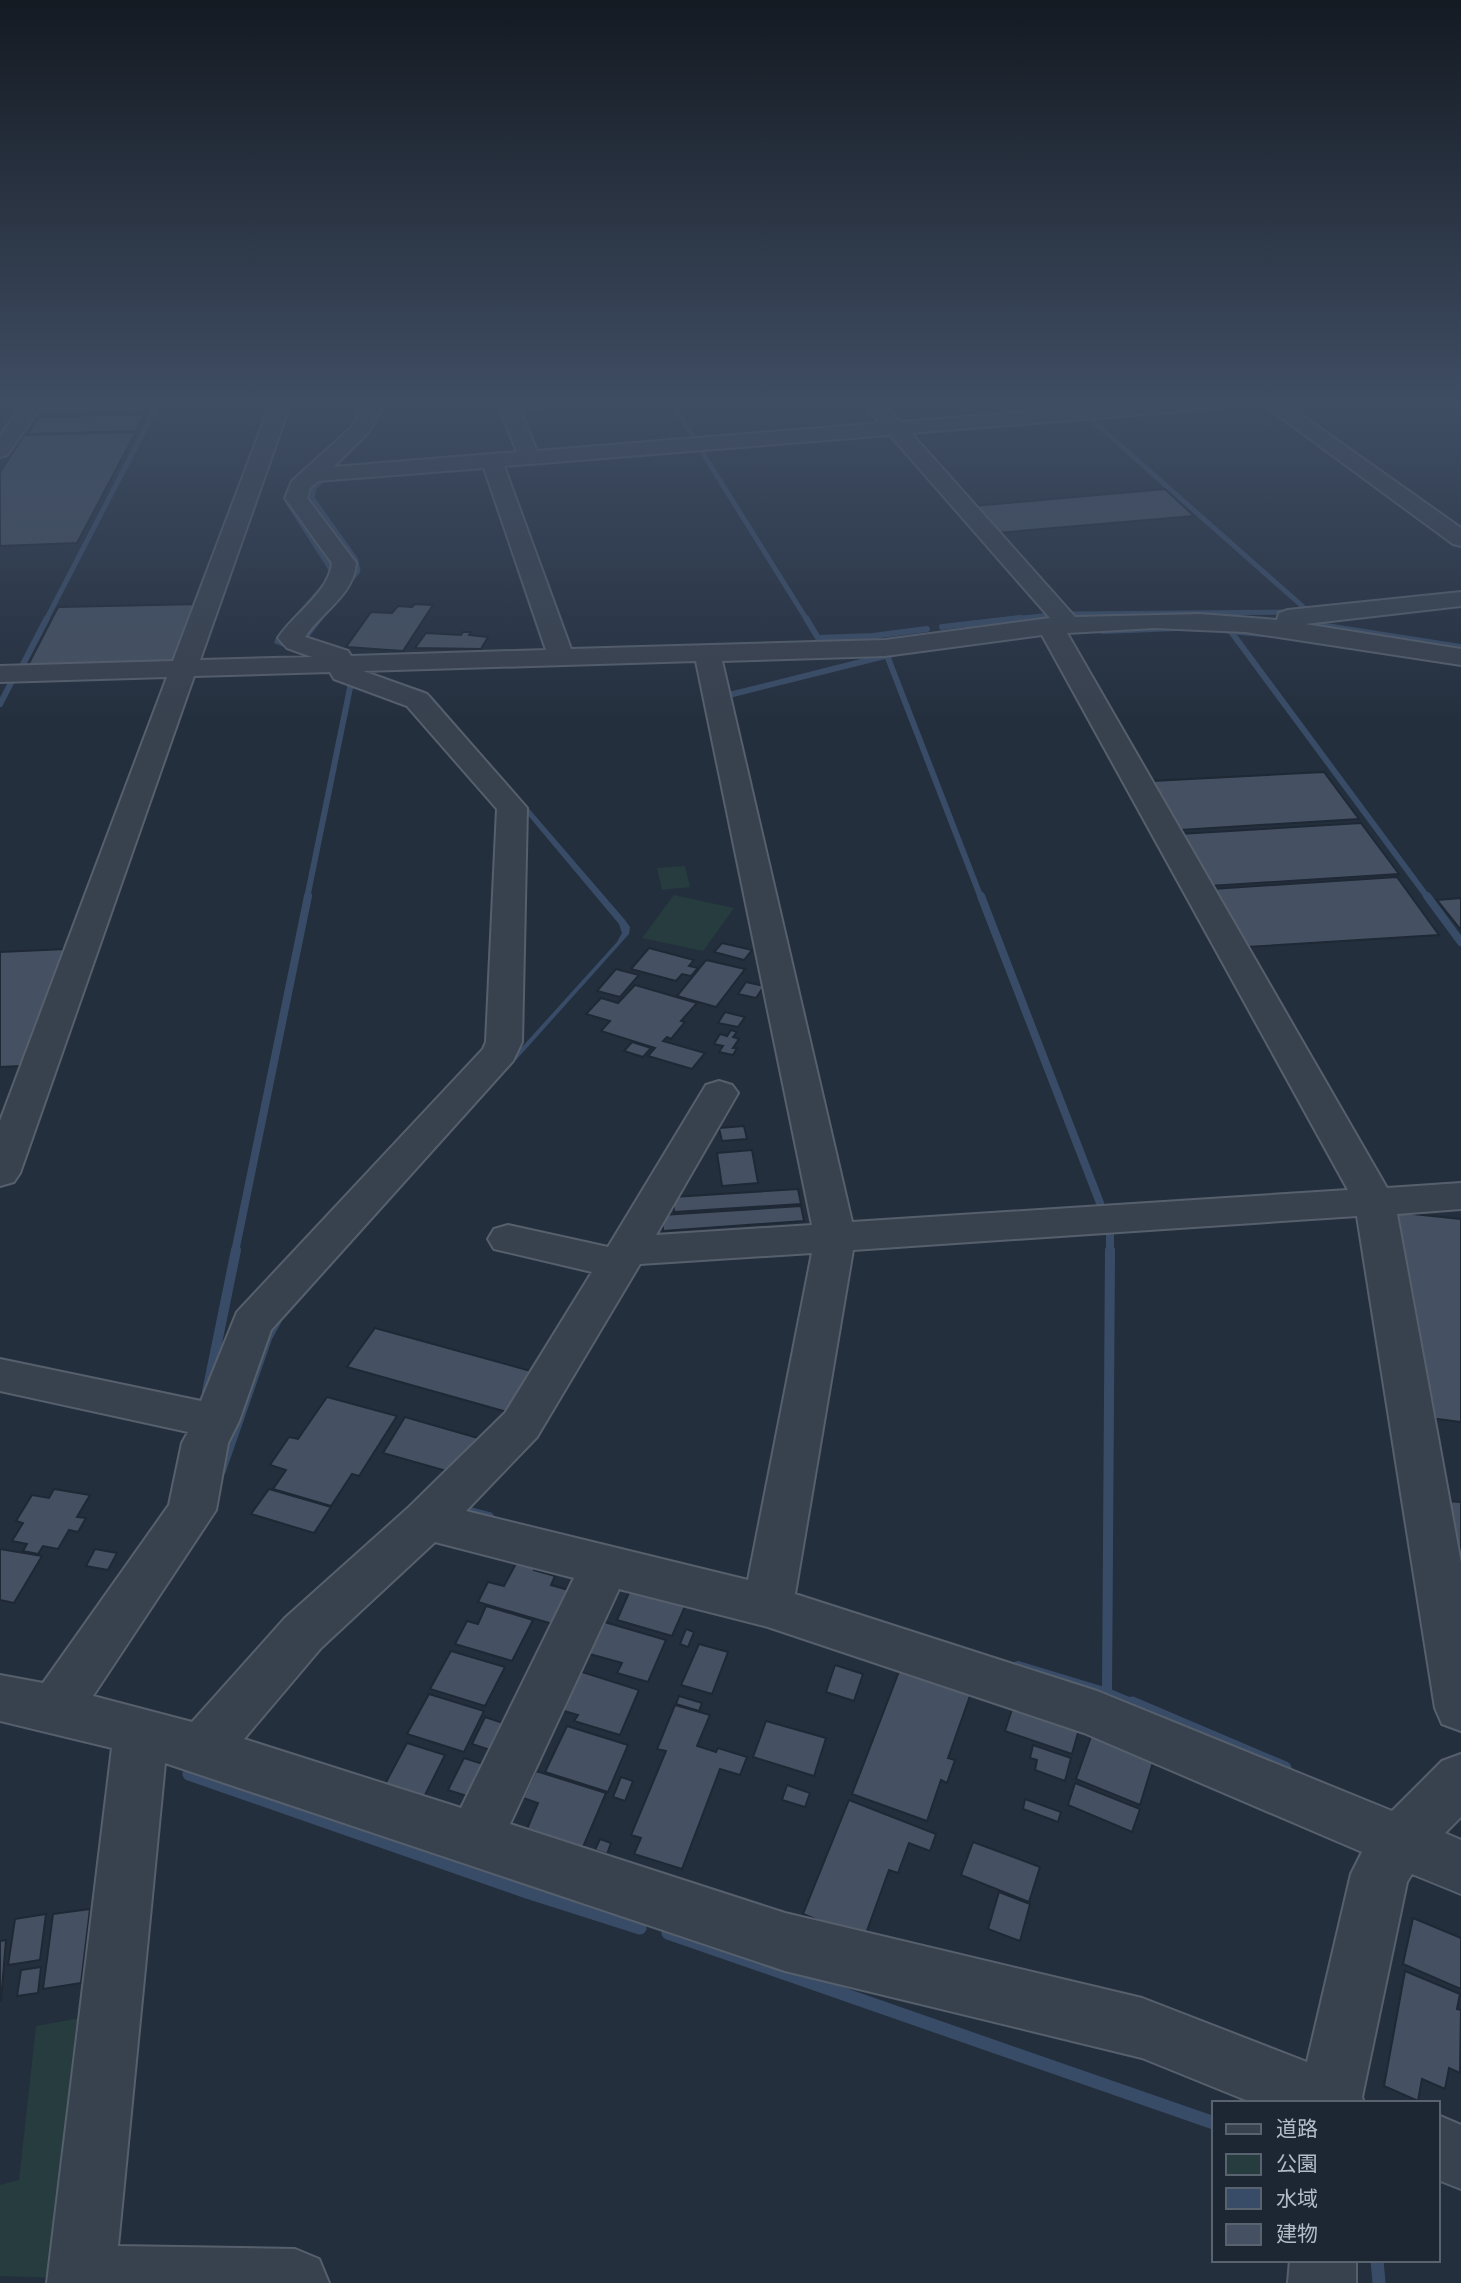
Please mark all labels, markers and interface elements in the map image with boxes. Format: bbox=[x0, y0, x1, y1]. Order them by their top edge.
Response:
legend bbox=[1212, 2101, 1440, 2262]
text: 道路 bbox=[1276, 2114, 1318, 2144]
text: 公園 bbox=[1276, 2149, 1318, 2179]
text: 水域 bbox=[1276, 2184, 1318, 2214]
text: 建物 bbox=[1276, 2219, 1318, 2249]

